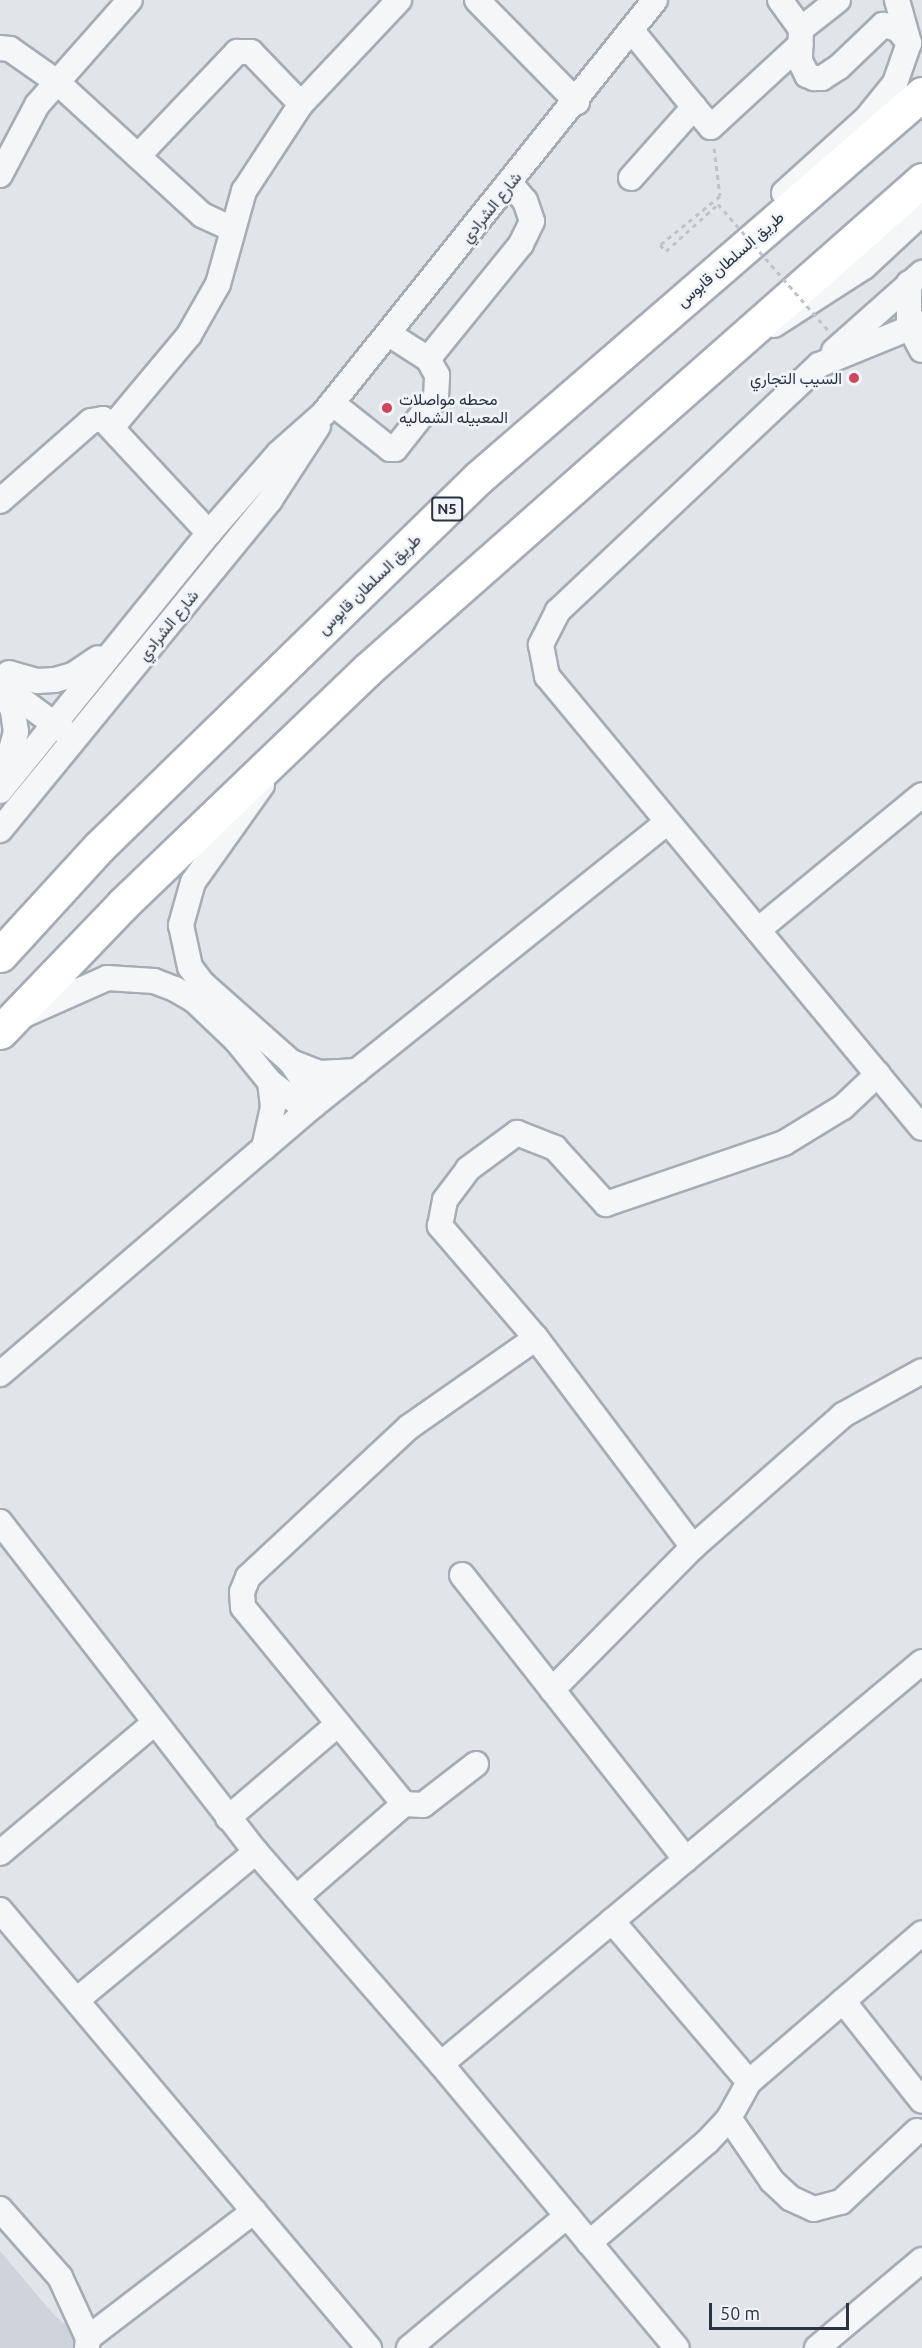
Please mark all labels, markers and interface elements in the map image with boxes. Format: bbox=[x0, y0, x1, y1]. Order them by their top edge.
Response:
street label: شارع الشرادي bbox=[457, 168, 525, 246]
street label: طريق السلطان قابوس bbox=[672, 207, 788, 311]
place label: السيب التجاري bbox=[750, 368, 842, 388]
marker: السيب التجاري bbox=[847, 371, 861, 385]
place label: محطه مواصلات المعبيله الشماليه bbox=[399, 389, 508, 427]
marker: محطه مواصلات المعبيله الشماليه bbox=[380, 401, 394, 415]
road number: N5 bbox=[430, 497, 464, 521]
street label: طريق السلطان قابوس bbox=[313, 530, 425, 638]
street label: شارع الشرادي bbox=[134, 586, 202, 664]
scale bar bbox=[712, 2291, 852, 2329]
text: 50 m bbox=[720, 2303, 760, 2323]

